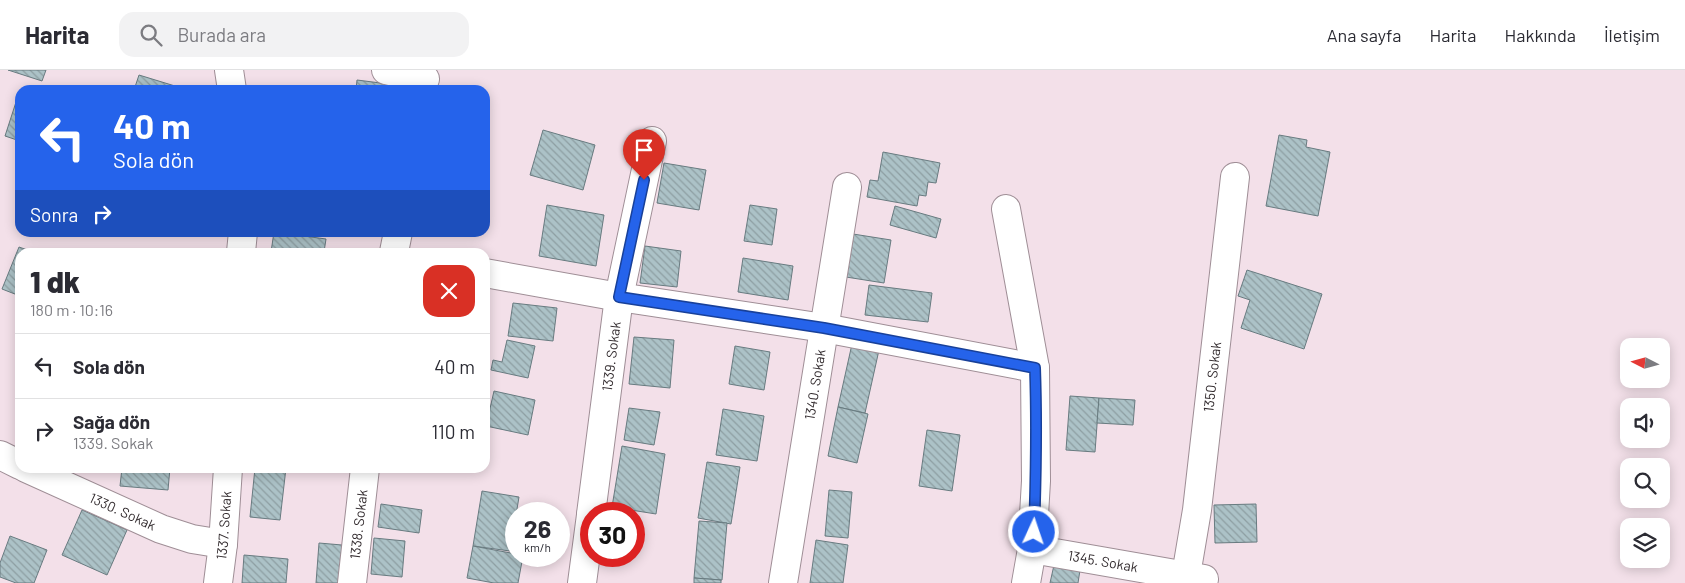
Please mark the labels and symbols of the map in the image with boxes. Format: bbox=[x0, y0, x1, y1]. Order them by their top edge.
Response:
pin bbox=[623, 129, 665, 180]
street label: 1339. Sokak bbox=[598, 320, 624, 392]
north arrow bbox=[1620, 338, 1670, 388]
street label: 1350. Sokak bbox=[1199, 341, 1224, 413]
street label: 1340. Sokak bbox=[800, 348, 829, 421]
street label: 1338. Sokak bbox=[346, 488, 371, 560]
street label: 1330. Sokak bbox=[87, 489, 159, 534]
street label: 1337. Sokak bbox=[212, 490, 234, 561]
speed limit sign: 30 bbox=[580, 502, 645, 567]
position arrow bbox=[1007, 505, 1059, 557]
street label: 1345. Sokak bbox=[1067, 546, 1139, 575]

